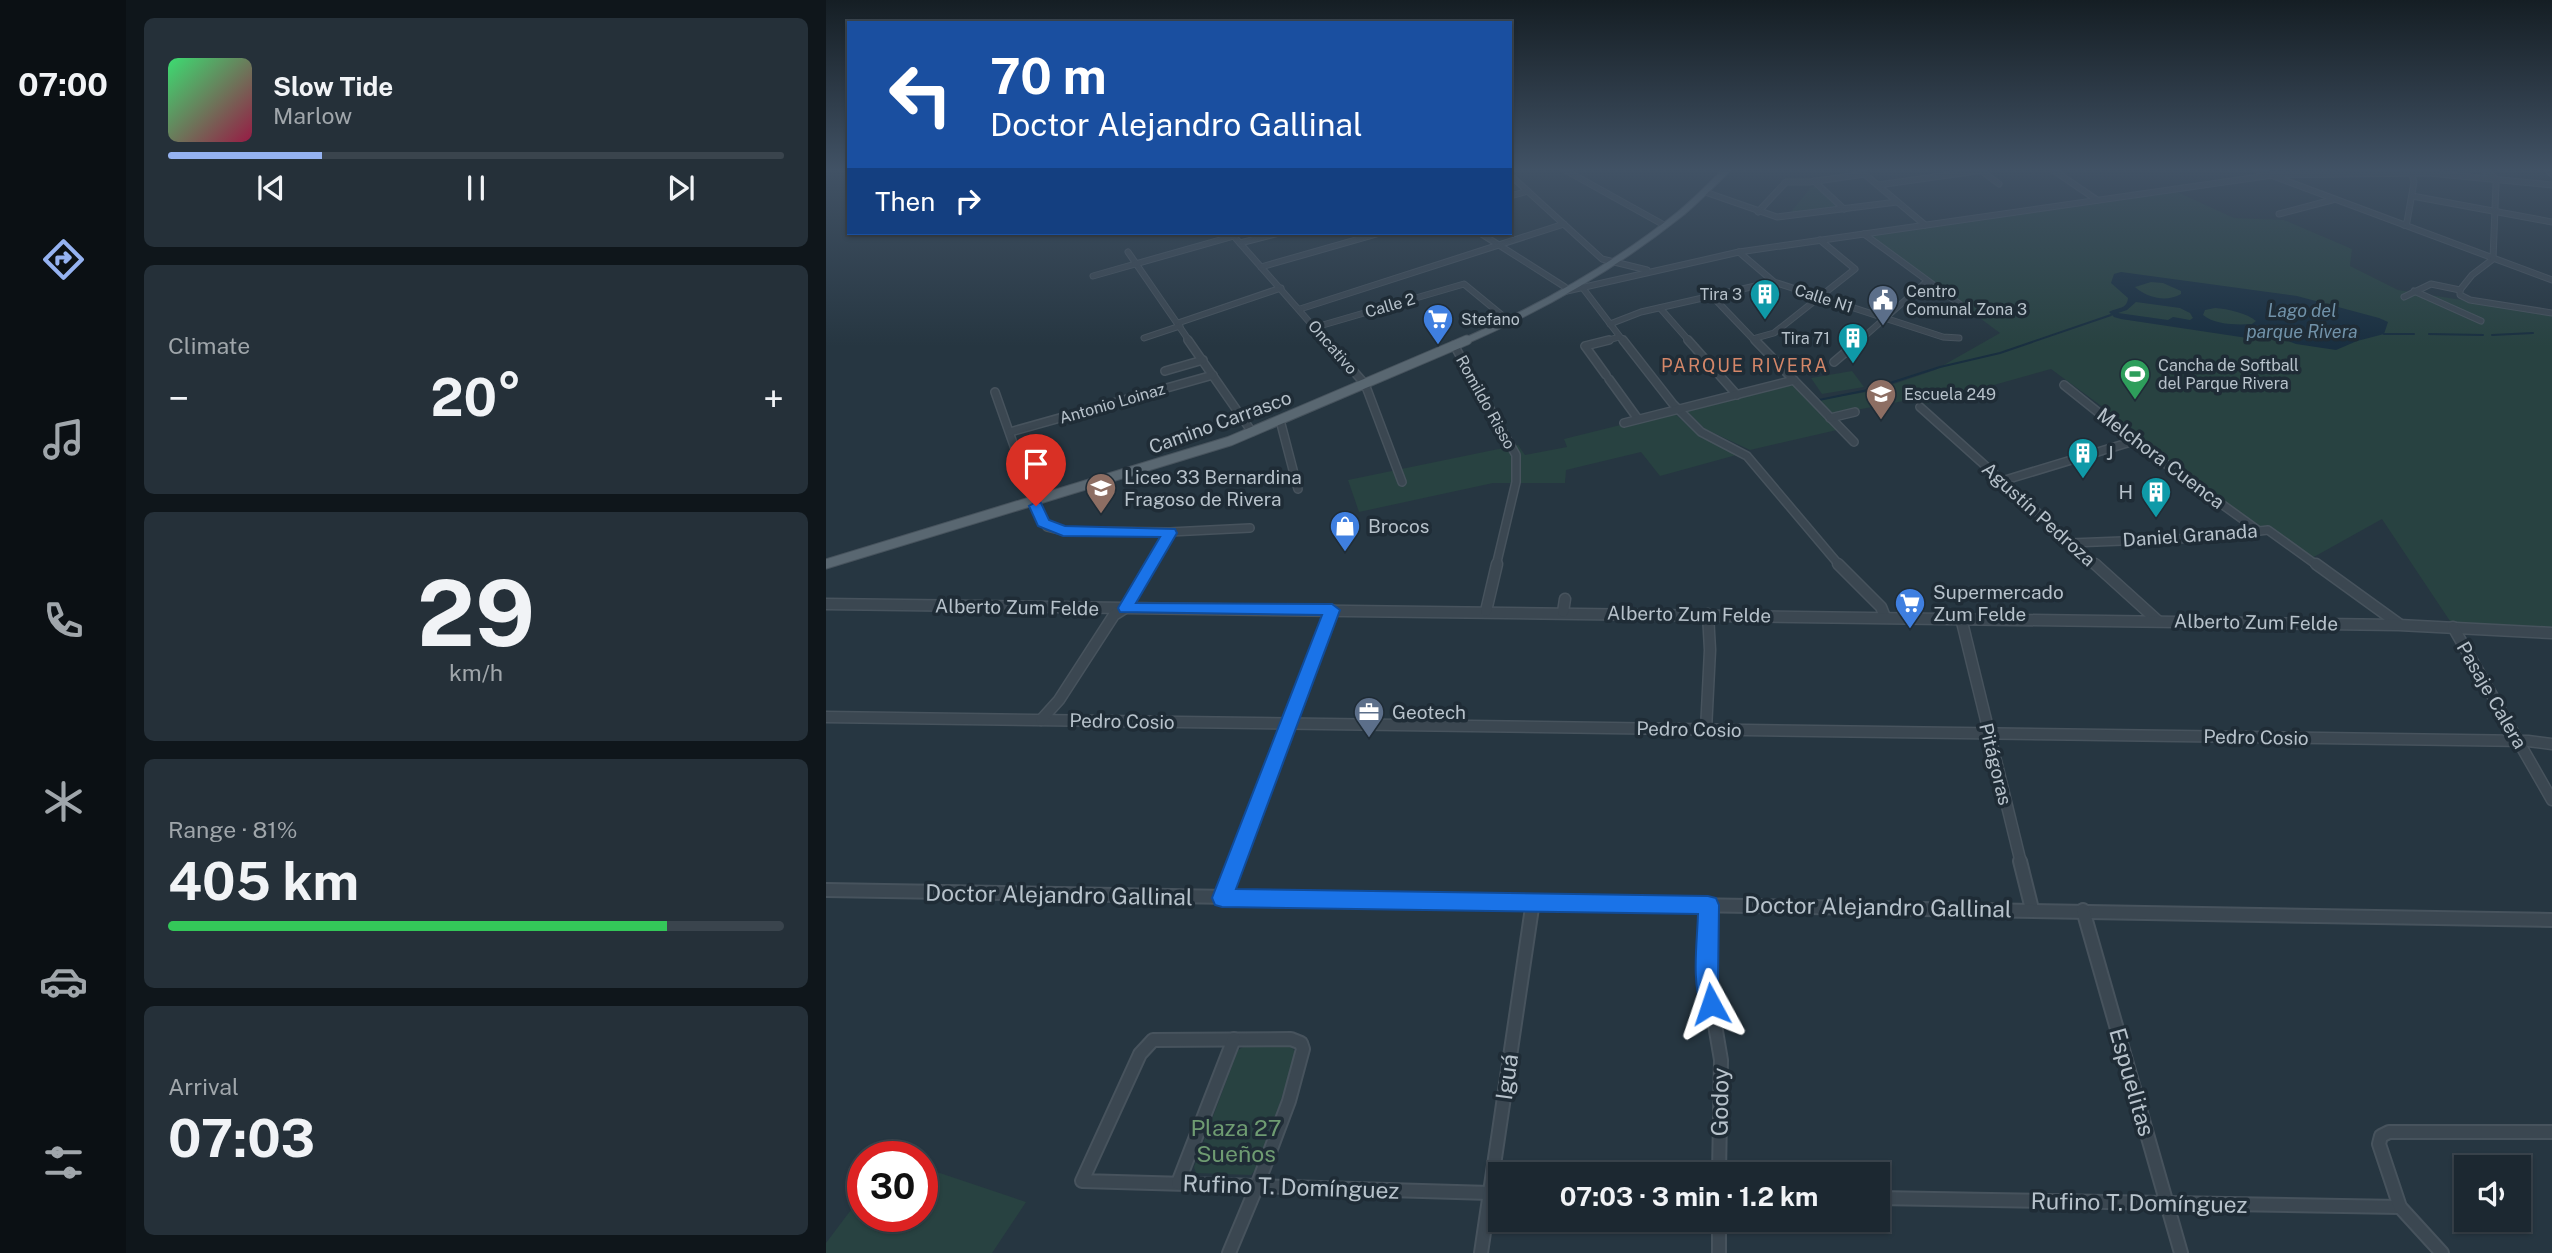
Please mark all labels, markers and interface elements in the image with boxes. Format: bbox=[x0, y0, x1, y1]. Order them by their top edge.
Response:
text: 70 m bbox=[990, 47, 1107, 105]
icon: left bbox=[875, 49, 966, 140]
text: 07:00 bbox=[18, 66, 108, 103]
text: Slow Tide bbox=[273, 71, 393, 102]
text: Marlow bbox=[273, 102, 352, 129]
text: Doctor Alejandro Gallinal bbox=[990, 106, 1363, 143]
icon: previous bbox=[252, 169, 290, 207]
icon: pause bbox=[457, 169, 495, 207]
icon: next bbox=[662, 169, 700, 207]
icon: right bbox=[949, 182, 987, 220]
text: Then bbox=[875, 186, 935, 217]
icon: directions bbox=[39, 235, 88, 284]
building icon: Tira 3 bbox=[1748, 277, 1782, 321]
street label: Calle N1 bbox=[1792, 280, 1855, 317]
place label: Centro Comunal Zona 3 bbox=[1906, 282, 2027, 319]
public building icon: Centro Comunal Zona 3 bbox=[1866, 283, 1900, 327]
place label: Tira 3 bbox=[1700, 285, 1742, 304]
street label: Calle 2 bbox=[1363, 289, 1417, 322]
water label: Lago del parque Rivera bbox=[2246, 300, 2358, 342]
supermarket icon: Stefano bbox=[1421, 302, 1455, 346]
place label: Stefano bbox=[1461, 310, 1520, 329]
street label: Oncativo bbox=[1304, 317, 1361, 378]
building icon: Tira 71 bbox=[1836, 321, 1870, 365]
place label: Tira 71 bbox=[1781, 329, 1830, 348]
text: Climate bbox=[168, 332, 250, 359]
street label: Romildo Risso bbox=[1452, 352, 1519, 452]
district label: PARQUE RIVERA bbox=[1661, 355, 1829, 376]
place label: Cancha de Softball del Parque Rivera bbox=[2158, 356, 2299, 393]
sports icon: Cancha de Softball del Parque Rivera bbox=[2118, 357, 2152, 401]
text: 20° bbox=[430, 367, 522, 428]
text: − bbox=[168, 376, 189, 421]
text: + bbox=[763, 376, 784, 421]
school or university icon: Escuela 249 bbox=[1864, 377, 1898, 421]
street label: Antonio Loinaz bbox=[1057, 379, 1167, 428]
place label: Escuela 249 bbox=[1904, 385, 1996, 404]
street label: Camino Carrasco bbox=[1146, 386, 1294, 458]
street label: Melchora Cuenca bbox=[2093, 403, 2229, 513]
icon: music bbox=[39, 415, 88, 464]
pin bbox=[1006, 434, 1066, 506]
building icon: J bbox=[2066, 436, 2100, 480]
place label: J bbox=[2106, 442, 2113, 464]
icon: arrive bbox=[1017, 445, 1055, 483]
street label: Agustín Pedroza bbox=[1978, 457, 2100, 571]
place label: Liceo 33 Bernardina Fragoso de Rivera bbox=[1124, 466, 1302, 510]
school or university icon: Liceo 33 Bernardina Fragoso de Rivera bbox=[1084, 471, 1118, 515]
building icon: H bbox=[2139, 475, 2173, 519]
place label: H bbox=[2118, 481, 2133, 503]
shop icon: Brocos bbox=[1328, 509, 1362, 553]
place label: Brocos bbox=[1368, 515, 1429, 537]
street label: Daniel Granada bbox=[2122, 519, 2258, 551]
text: 29 bbox=[417, 560, 535, 666]
place label: Supermercado Zum Felde bbox=[1933, 581, 2064, 625]
supermarket icon: Supermercado Zum Felde bbox=[1893, 586, 1927, 630]
street label: Alberto Zum Felde bbox=[935, 595, 1099, 619]
icon: phone bbox=[39, 596, 88, 645]
street label: Alberto Zum Felde bbox=[1607, 602, 1771, 626]
street label: Alberto Zum Felde bbox=[2174, 610, 2338, 634]
street label: Pasaje Calera bbox=[2453, 638, 2531, 752]
text: km/h bbox=[449, 659, 503, 686]
office icon: Geotech bbox=[1352, 695, 1386, 739]
place label: Geotech bbox=[1392, 701, 1466, 723]
street label: Pedro Cosio bbox=[1069, 709, 1175, 733]
street label: Pedro Cosio bbox=[1636, 717, 1742, 741]
street label: Pitágoras bbox=[1975, 721, 2017, 807]
street label: Pedro Cosio bbox=[2203, 725, 2309, 749]
icon: climate bbox=[39, 777, 88, 826]
text: Range · 81% bbox=[168, 816, 297, 843]
text: 405 km bbox=[168, 851, 359, 912]
street label: Doctor Alejandro Gallinal bbox=[925, 879, 1193, 910]
street label: Doctor Alejandro Gallinal bbox=[1744, 891, 2012, 922]
icon: car bbox=[39, 957, 88, 1006]
position arrow bbox=[1674, 967, 1748, 1041]
street label: Espuelitas bbox=[2104, 1025, 2161, 1139]
street label: Iguá bbox=[1490, 1052, 1523, 1102]
street label: Godoy bbox=[1705, 1067, 1734, 1137]
text: Arrival bbox=[168, 1073, 239, 1100]
text: 07:03 bbox=[168, 1108, 315, 1169]
park label: Plaza 27 Sueños bbox=[1190, 1114, 1282, 1167]
icon: filters bbox=[39, 1138, 88, 1187]
speed limit sign: 30 bbox=[847, 1141, 938, 1232]
map controls bbox=[2454, 1155, 2531, 1232]
button: sound bbox=[2454, 1155, 2531, 1232]
street label: Rufino T. Domínguez bbox=[1182, 1169, 1400, 1204]
text: 07:03 · 3 min · 1.2 km bbox=[1560, 1181, 1818, 1212]
street label: Rufino T. Domínguez bbox=[2030, 1187, 2248, 1218]

